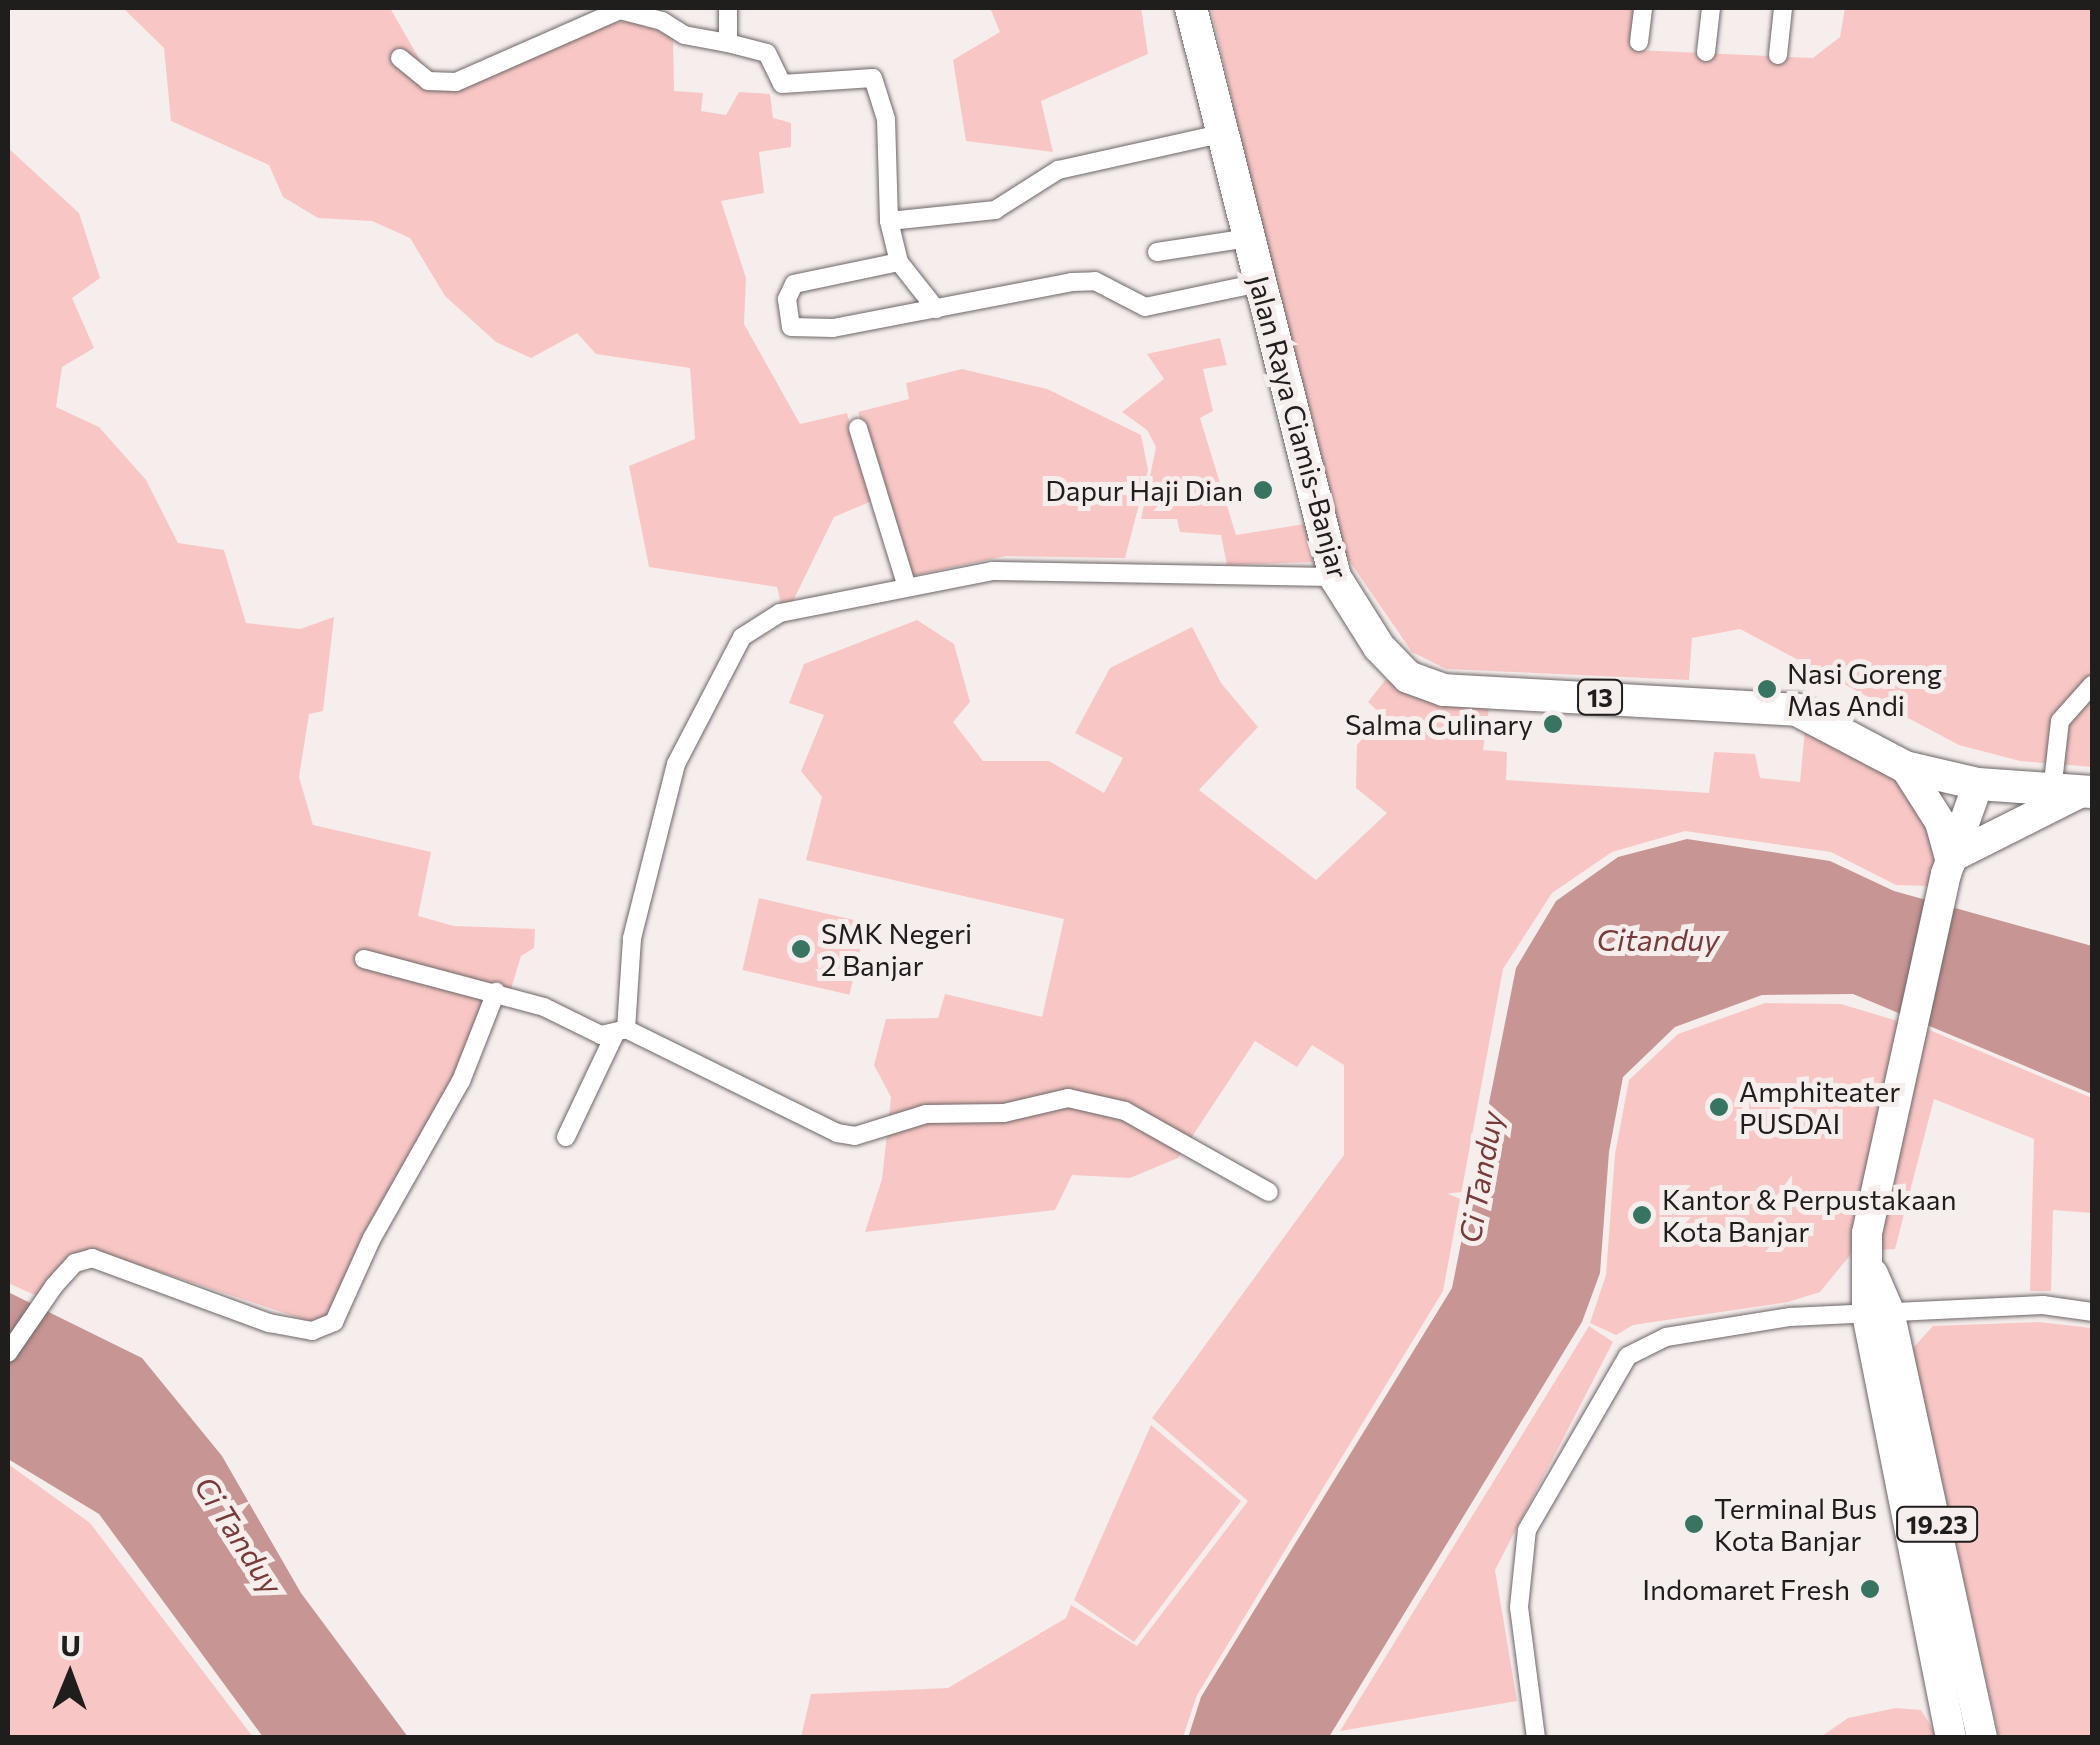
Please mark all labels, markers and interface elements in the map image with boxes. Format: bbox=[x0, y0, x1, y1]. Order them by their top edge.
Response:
street label: Jalan Raya Ciamis-Banjar bbox=[1242, 272, 1356, 582]
place label: Dapur Haji Dian bbox=[1045, 473, 1243, 507]
marker: Dapur Haji Dian bbox=[1252, 479, 1274, 501]
place label: Nasi Goreng Mas Andi bbox=[1787, 656, 1942, 722]
road number: 13 bbox=[1575, 677, 1625, 717]
marker: Nasi Goreng Mas Andi bbox=[1756, 678, 1778, 700]
place label: Salma Culinary bbox=[1345, 707, 1533, 741]
marker: Salma Culinary bbox=[1542, 713, 1564, 735]
place label: SMK Negeri 2 Banjar bbox=[821, 916, 972, 982]
water label: Citanduy bbox=[1596, 921, 1720, 957]
marker: SMK Negeri 2 Banjar bbox=[790, 938, 812, 960]
place label: Amphiteater PUSDAI bbox=[1739, 1074, 1900, 1140]
marker: Amphiteater PUSDAI bbox=[1708, 1096, 1730, 1118]
water label: Ci Tanduy bbox=[1451, 1108, 1509, 1246]
place label: Kantor & Perpustakaan Kota Banjar bbox=[1662, 1182, 1956, 1248]
marker: Kantor & Perpustakaan Kota Banjar bbox=[1631, 1204, 1653, 1226]
water label: Ci Tanduy bbox=[188, 1469, 290, 1601]
place label: Terminal Bus Kota Banjar bbox=[1714, 1491, 1877, 1557]
road number: 19.23 bbox=[1894, 1504, 1980, 1544]
marker: Terminal Bus Kota Banjar bbox=[1683, 1513, 1705, 1535]
place label: Indomaret Fresh bbox=[1642, 1572, 1850, 1606]
marker: Indomaret Fresh bbox=[1859, 1578, 1881, 1600]
north arrow bbox=[20, 1625, 120, 1725]
text: U bbox=[60, 1628, 81, 1662]

